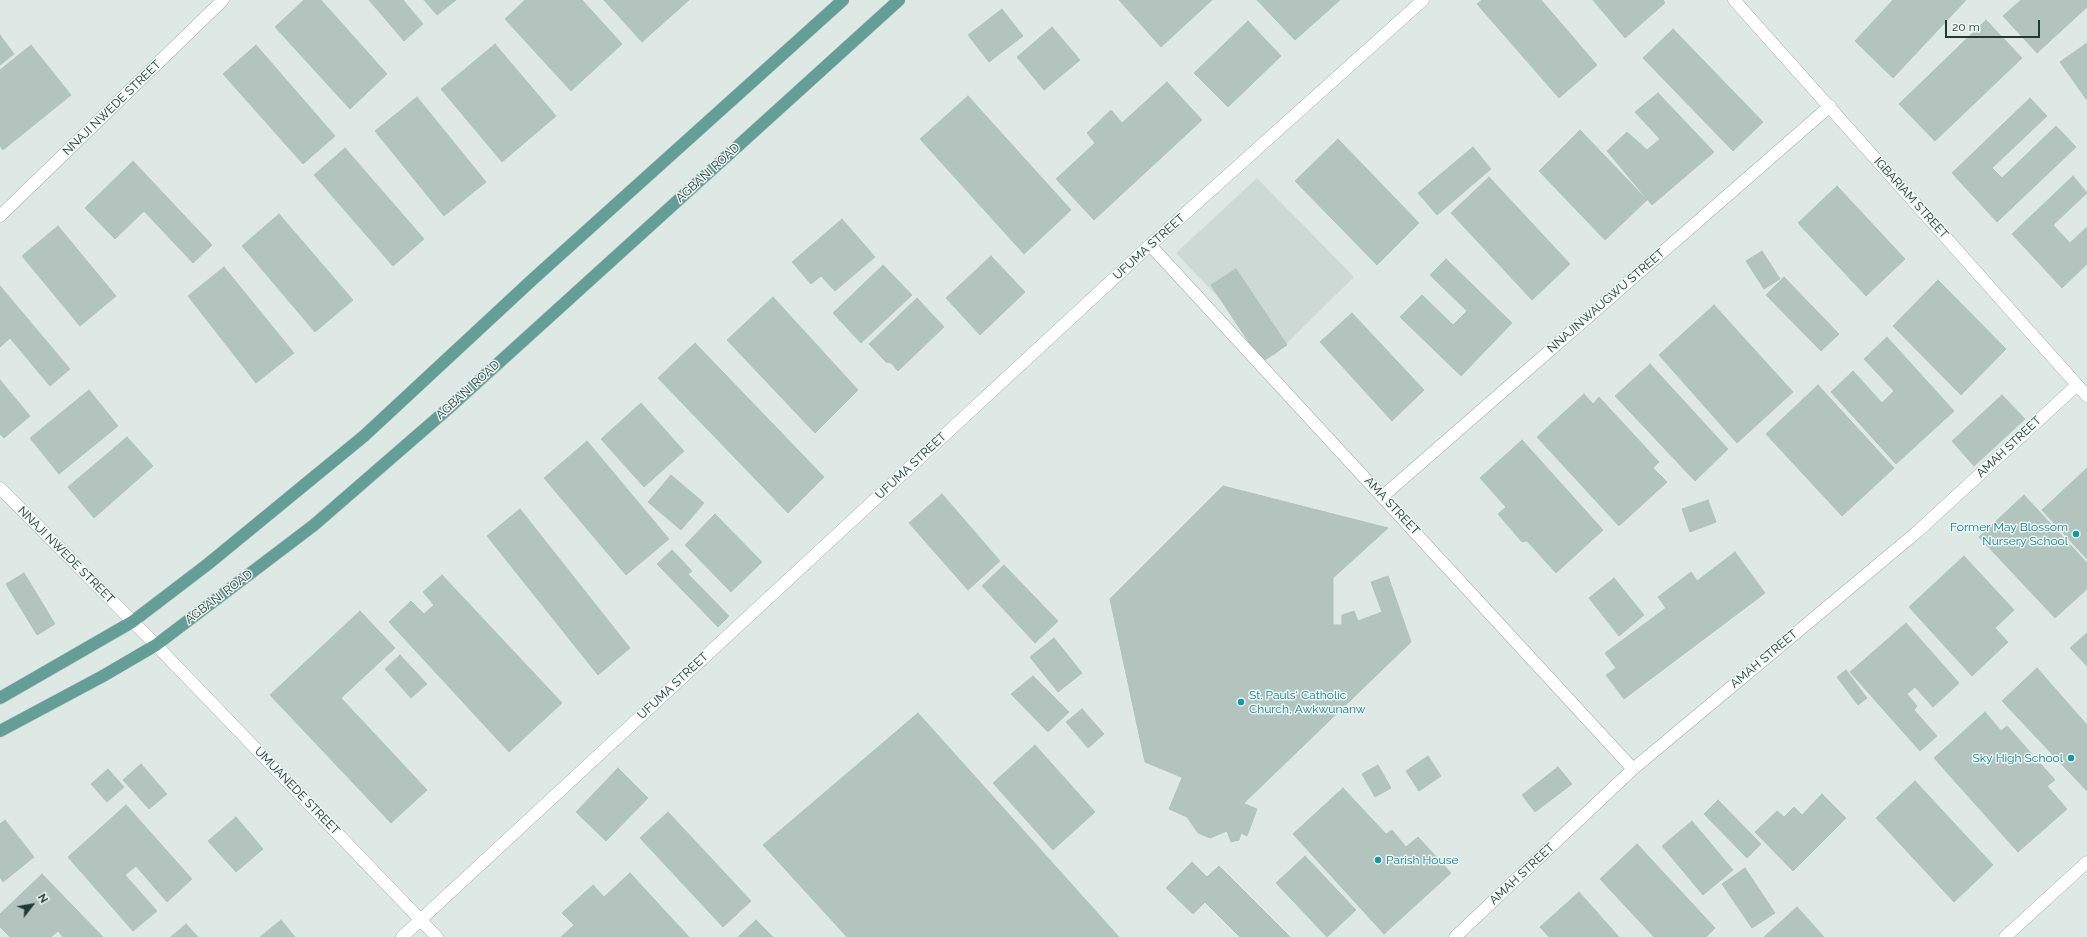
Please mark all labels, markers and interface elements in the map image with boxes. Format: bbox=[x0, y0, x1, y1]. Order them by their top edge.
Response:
scale bar bbox=[1947, 12, 2042, 38]
text: 20 m bbox=[1952, 20, 1980, 34]
street label: NNAJI NWEDE STREET bbox=[60, 57, 164, 159]
street label: AGBANI ROAD bbox=[673, 141, 743, 205]
street label: IGBARIAM STREET bbox=[1871, 154, 1951, 242]
street label: UFUMA STREET bbox=[1110, 211, 1188, 283]
street label: NNAJINWAUGWU STREET bbox=[1544, 246, 1668, 356]
street label: AGBANI ROAD bbox=[433, 358, 503, 422]
street label: AMAH STREET bbox=[1974, 413, 2044, 481]
street label: UFUMA STREET bbox=[873, 430, 949, 502]
street label: AMA STREET bbox=[1361, 474, 1423, 538]
street label: NNAJI NWEDE STREET bbox=[15, 504, 117, 606]
place label: Former May Blossom Nursery School bbox=[1950, 520, 2068, 548]
marker: Former May Blossom Nursery School bbox=[2071, 529, 2081, 539]
street label: AGBANI ROAD bbox=[182, 567, 256, 627]
street label: AMAH STREET bbox=[1728, 627, 1800, 691]
street label: UFUMA STREET bbox=[635, 650, 711, 722]
place label: St. Pauls' Catholic Church, Awkwunanw bbox=[1249, 688, 1366, 716]
marker: St. Pauls' Catholic Church, Awkwunanw bbox=[1236, 697, 1246, 707]
street label: UMUANEDE STREET bbox=[251, 744, 343, 838]
place label: Sky High School bbox=[1972, 751, 2063, 765]
marker: Sky High School bbox=[2066, 753, 2076, 763]
street label: AMAH STREET bbox=[1487, 840, 1557, 908]
place label: Parish House bbox=[1386, 853, 1458, 867]
marker: Parish House bbox=[1373, 855, 1383, 865]
north arrow bbox=[12, 885, 52, 925]
text: N bbox=[35, 892, 50, 906]

